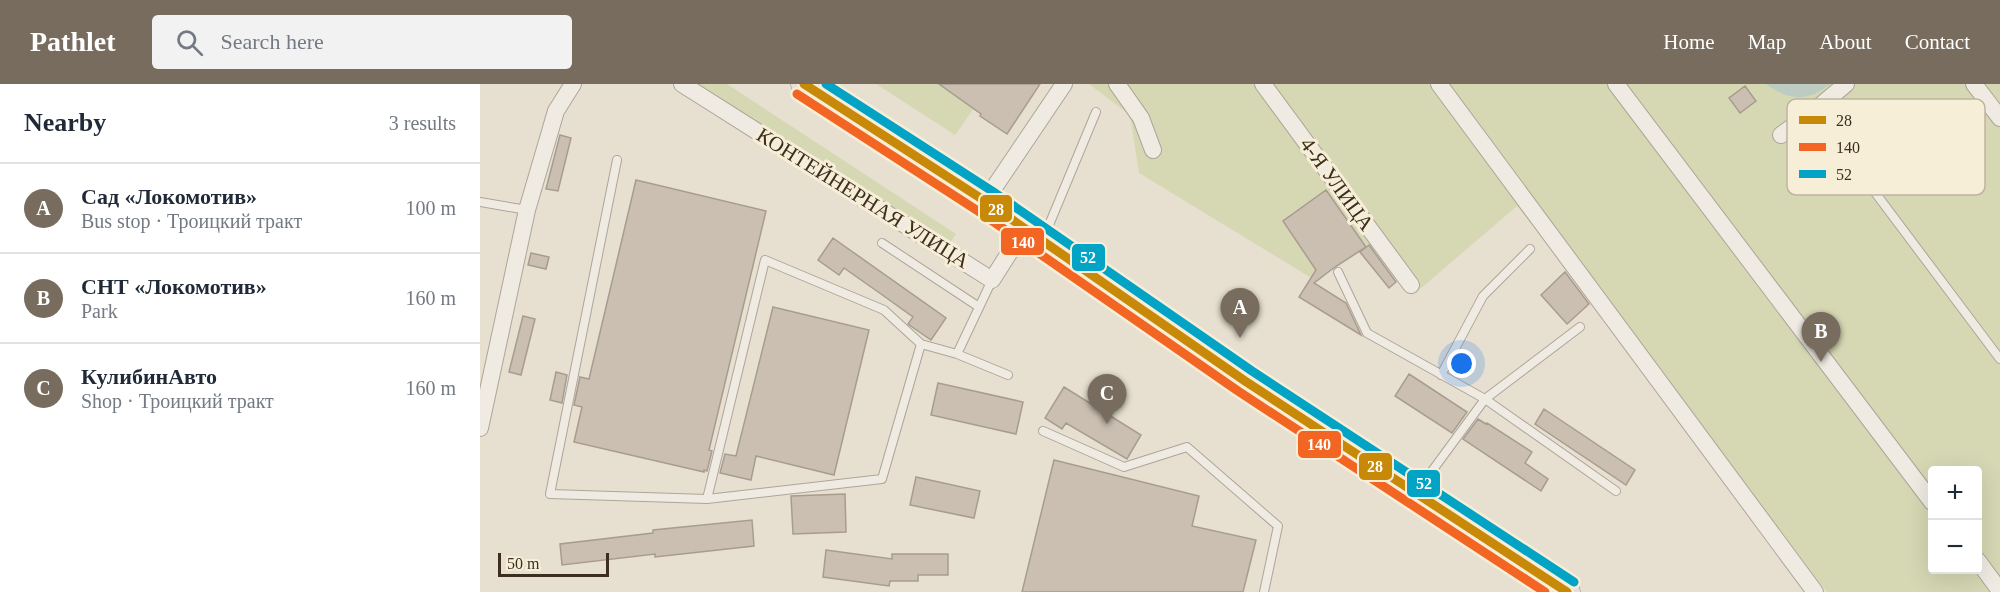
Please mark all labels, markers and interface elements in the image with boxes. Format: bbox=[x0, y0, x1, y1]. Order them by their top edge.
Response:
search box bbox=[152, 15, 572, 69]
text: Pathlet bbox=[30, 26, 116, 57]
icon: search bbox=[173, 26, 206, 59]
text: Search here bbox=[221, 29, 324, 54]
text: Home bbox=[1663, 30, 1715, 54]
text: Map bbox=[1748, 30, 1786, 54]
text: About bbox=[1819, 30, 1872, 54]
text: Contact bbox=[1905, 30, 1970, 54]
legend bbox=[1787, 99, 1985, 195]
text: Nearby bbox=[24, 108, 106, 137]
text: 3 results bbox=[389, 112, 456, 134]
text: 28 bbox=[1836, 112, 1852, 129]
street label: КОНТЕЙНЕРНАЯ УЛИЦА bbox=[752, 123, 974, 274]
street label: 4-Я УЛИЦА bbox=[1295, 133, 1379, 236]
text: 140 bbox=[1836, 139, 1860, 156]
text: 52 bbox=[1836, 166, 1852, 183]
text: Сад «Локомотив» bbox=[81, 184, 257, 209]
line badge: 28 bbox=[979, 194, 1013, 223]
text: A bbox=[36, 197, 51, 219]
text: 100 m bbox=[405, 197, 456, 219]
text: 28 bbox=[988, 201, 1004, 218]
text: Bus stop · Троицкий тракт bbox=[81, 210, 302, 232]
line badge: 140 bbox=[1000, 227, 1045, 256]
text: 140 bbox=[1011, 234, 1035, 251]
line badge: 52 bbox=[1071, 243, 1106, 272]
text: 52 bbox=[1080, 249, 1096, 266]
text: СНТ «Локомотив» bbox=[81, 274, 267, 299]
text: B bbox=[37, 287, 50, 309]
text: 160 m bbox=[405, 287, 456, 309]
pin: A bbox=[1220, 288, 1260, 338]
text: Park bbox=[81, 300, 118, 322]
pin: B bbox=[1802, 312, 1840, 362]
your location bbox=[1447, 349, 1476, 378]
text: КулибинАвто bbox=[81, 364, 217, 389]
pin: C bbox=[1088, 374, 1126, 424]
text: C bbox=[36, 377, 51, 399]
text: 160 m bbox=[405, 377, 456, 399]
text: Shop · Троицкий тракт bbox=[81, 390, 274, 412]
line badge: 140 bbox=[1297, 430, 1342, 459]
text: 140 bbox=[1307, 436, 1331, 453]
line badge: 28 bbox=[1358, 452, 1393, 481]
text: 28 bbox=[1367, 458, 1383, 475]
map controls bbox=[1928, 466, 1982, 574]
button: + bbox=[1928, 466, 1982, 520]
line badge: 52 bbox=[1406, 469, 1441, 498]
text: 52 bbox=[1416, 475, 1432, 492]
button: − bbox=[1928, 520, 1982, 574]
scale bar bbox=[498, 550, 609, 578]
text: 50 m bbox=[507, 555, 539, 572]

